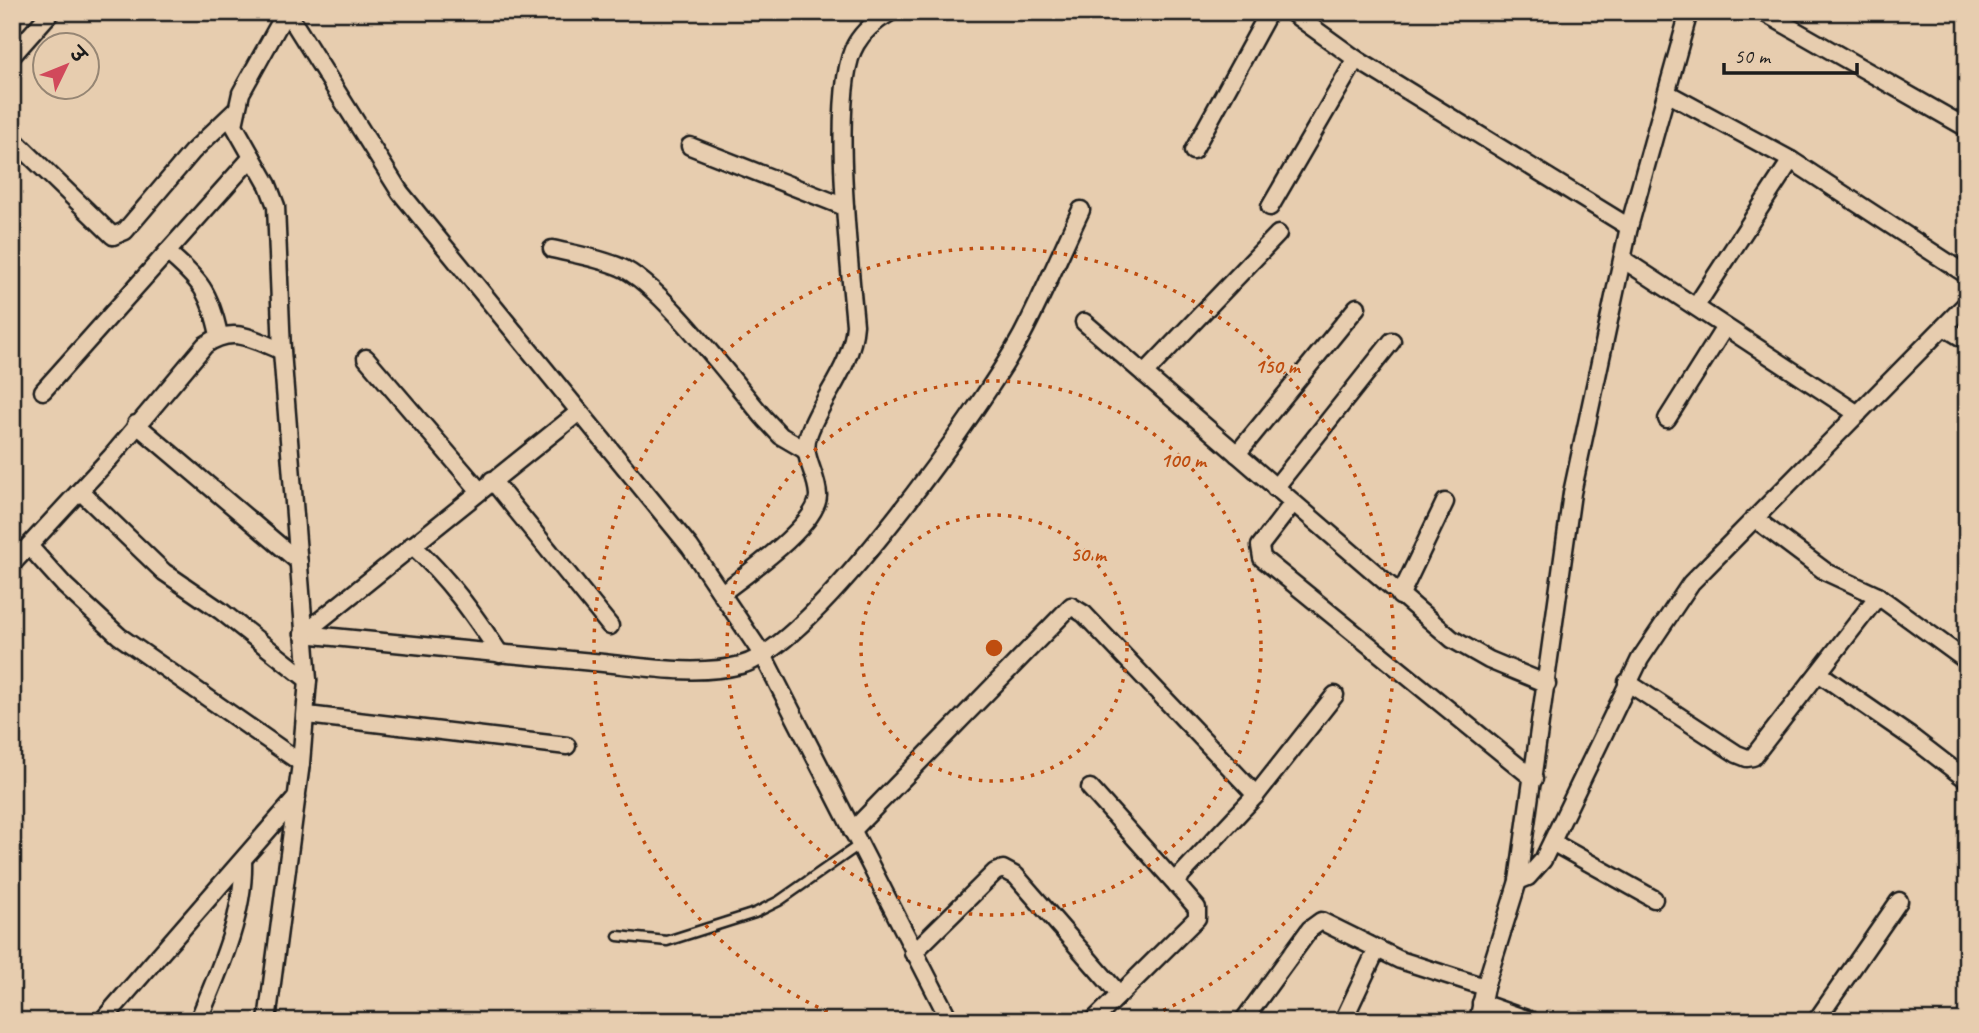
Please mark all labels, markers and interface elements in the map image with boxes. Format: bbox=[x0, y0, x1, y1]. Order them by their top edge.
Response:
north arrow bbox=[32, 32, 102, 102]
scale bar bbox=[1724, 32, 1856, 76]
text: उ bbox=[63, 41, 92, 70]
text: 50 m bbox=[1734, 43, 1772, 69]
text: 150 m bbox=[1254, 353, 1302, 379]
text: 100 m bbox=[1160, 447, 1208, 473]
text: 50 m bbox=[1070, 541, 1108, 567]
centre of rings bbox=[982, 636, 1006, 660]

